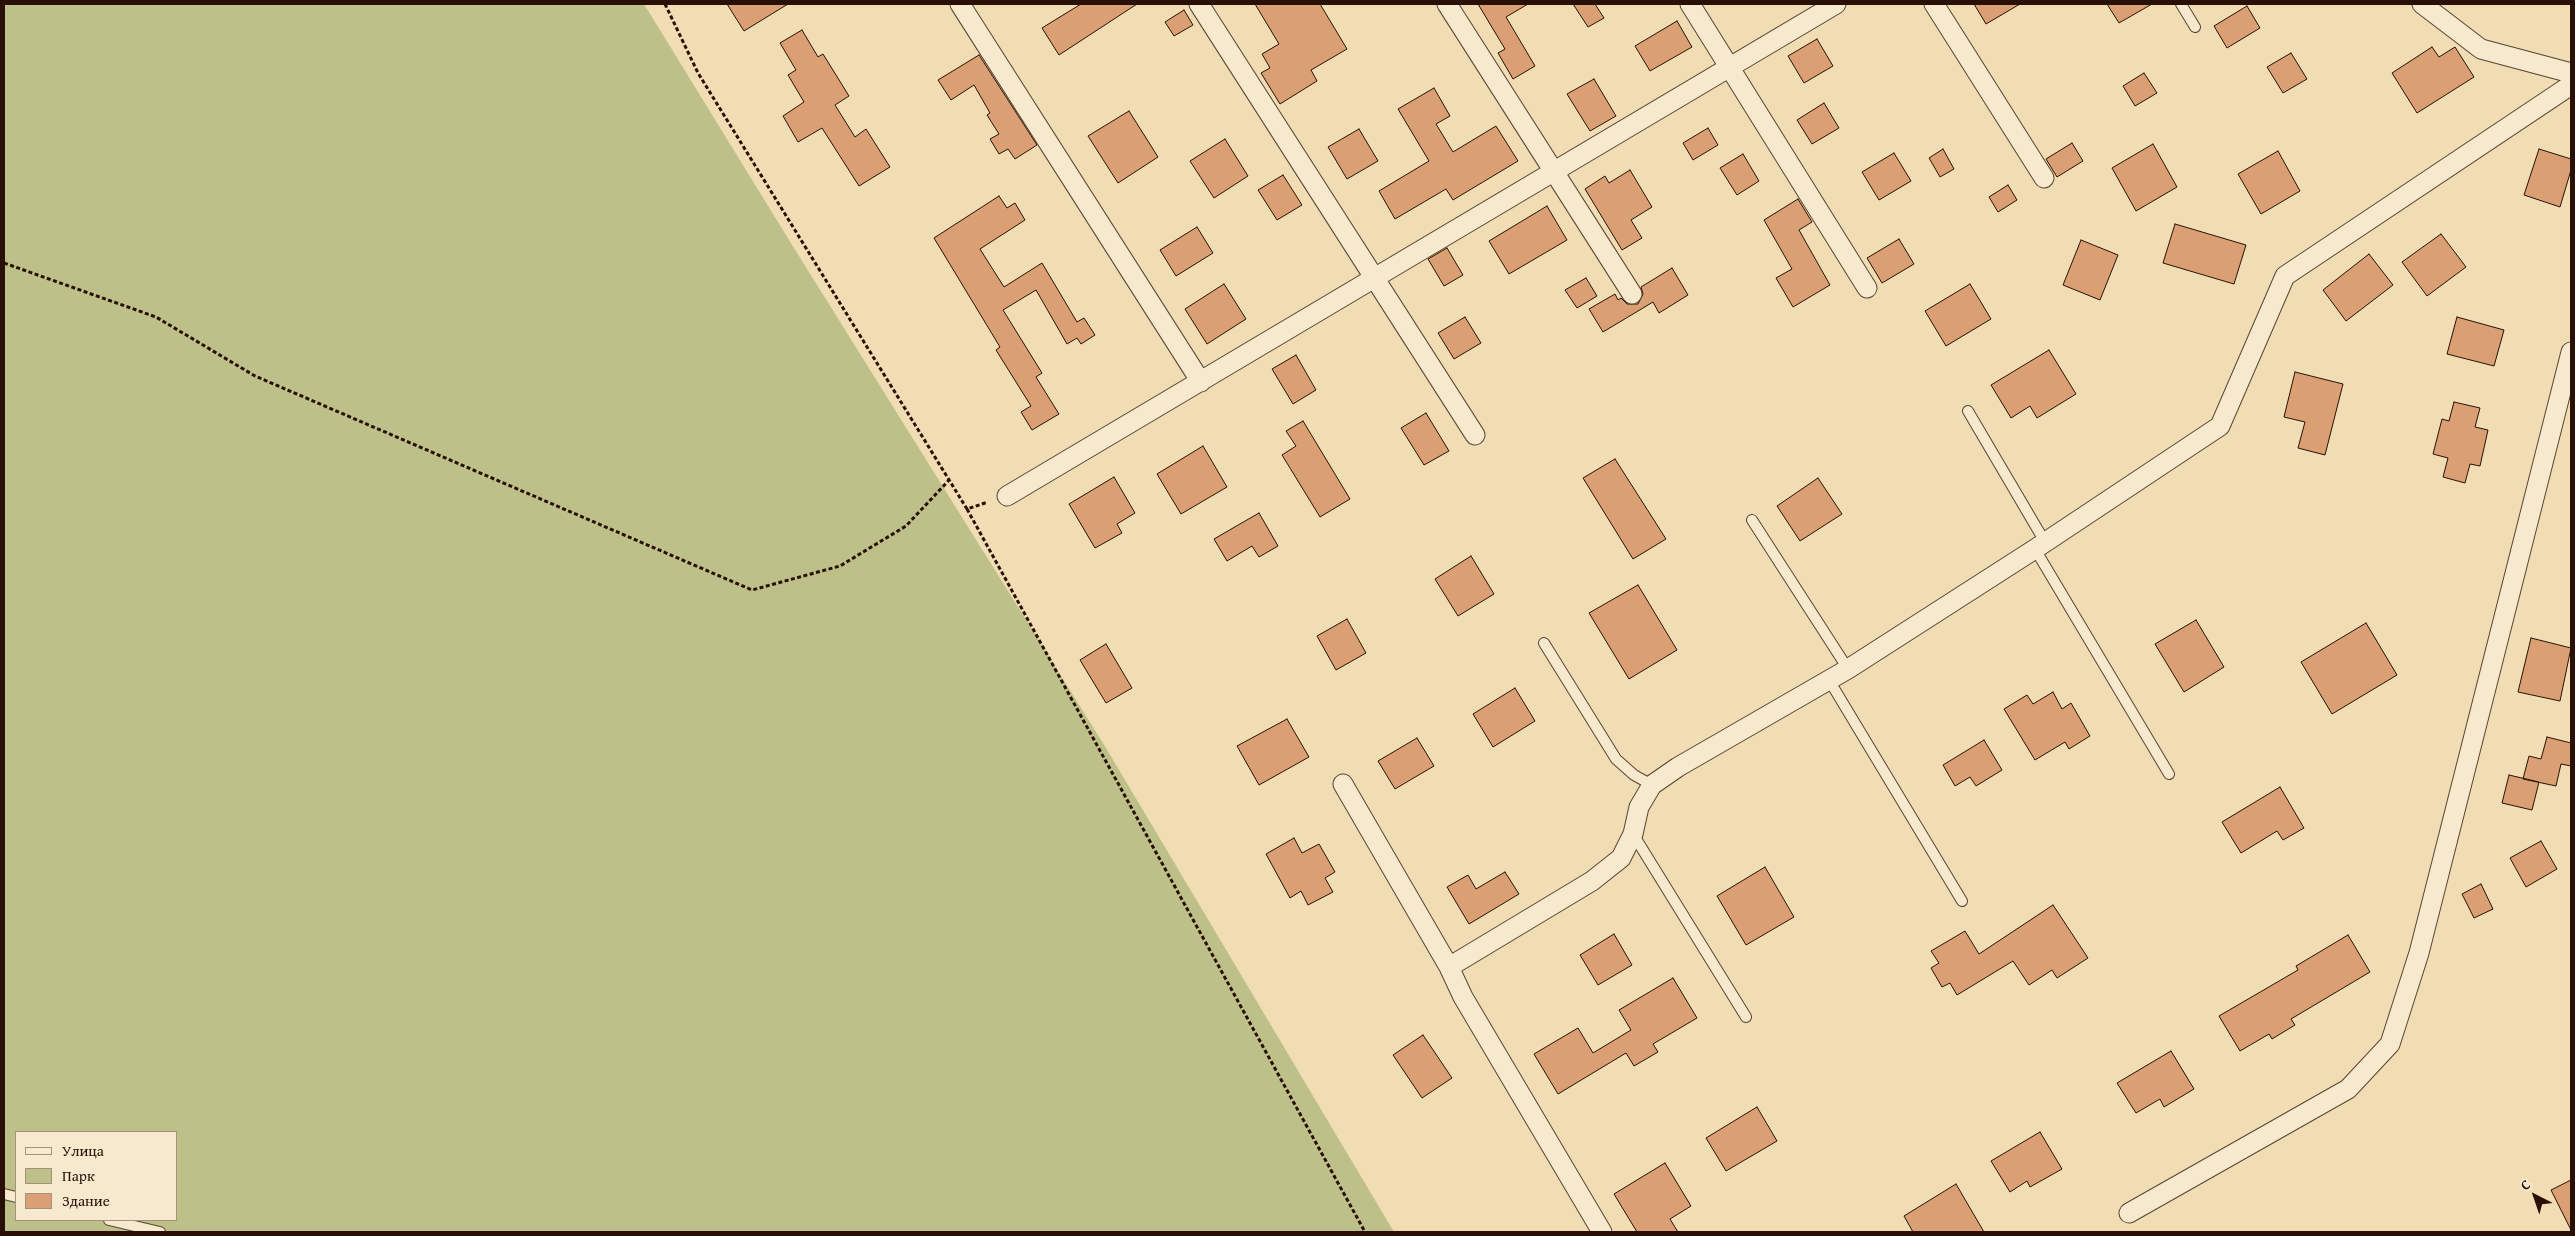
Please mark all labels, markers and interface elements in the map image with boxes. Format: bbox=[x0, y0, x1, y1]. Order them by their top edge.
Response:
legend bbox=[15, 1131, 178, 1221]
text: Улица bbox=[62, 1140, 104, 1161]
text: Парк bbox=[62, 1165, 95, 1186]
north arrow bbox=[2510, 1171, 2560, 1221]
text: С bbox=[2516, 1175, 2535, 1195]
text: Здание bbox=[62, 1190, 110, 1211]

